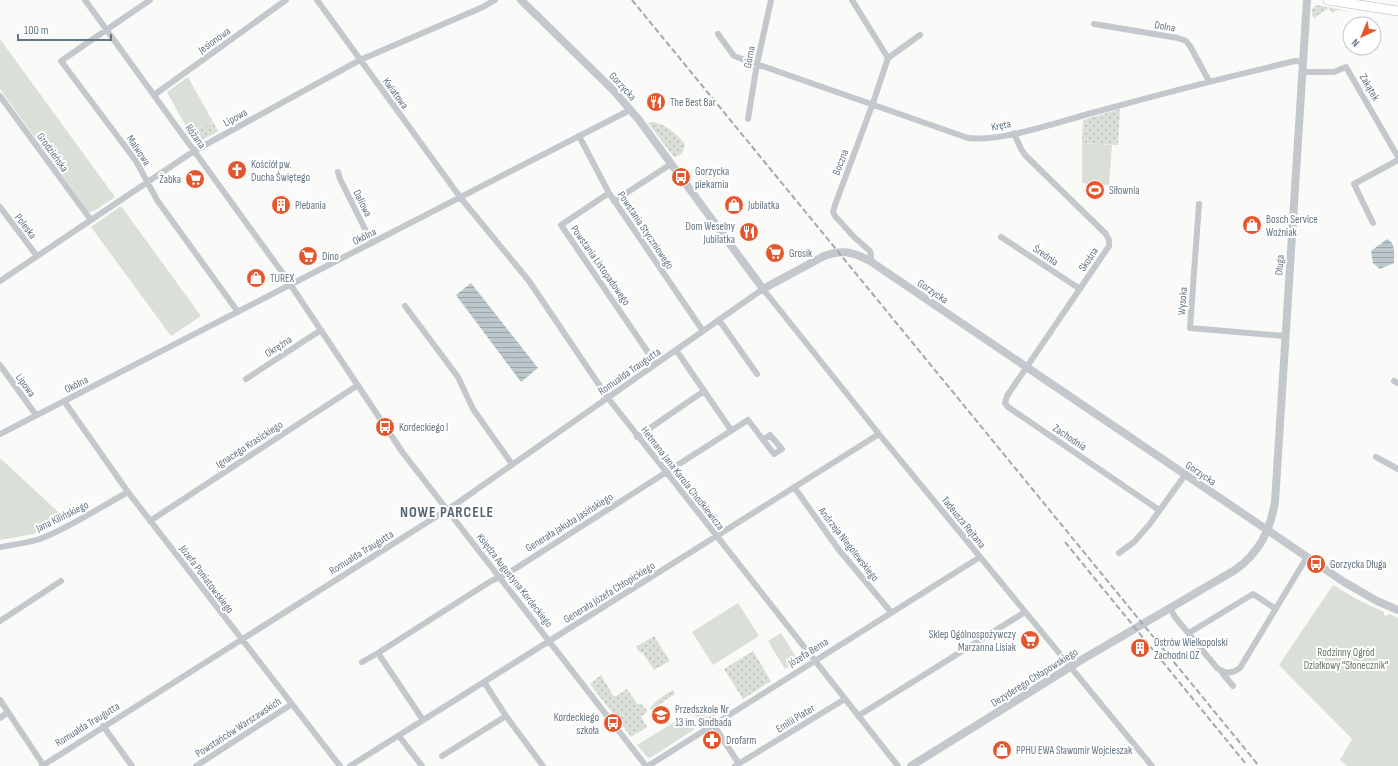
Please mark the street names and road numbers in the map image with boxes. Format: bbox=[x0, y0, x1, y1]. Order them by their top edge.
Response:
street label: Dolna bbox=[1153, 18, 1176, 35]
street label: Jesionowa bbox=[195, 24, 233, 57]
street label: Górna bbox=[741, 45, 758, 69]
street label: Gorzycka bbox=[606, 69, 639, 103]
street label: Zakątek bbox=[1357, 71, 1383, 104]
street label: Kwiatowa bbox=[380, 75, 411, 111]
street label: Lipowa bbox=[221, 106, 250, 129]
street label: Kręta bbox=[990, 117, 1012, 134]
street label: Różana bbox=[183, 122, 209, 151]
street label: Grodzieńska bbox=[34, 130, 71, 174]
street label: Malwowa bbox=[124, 133, 153, 168]
street label: Boczna bbox=[830, 147, 851, 177]
street label: Daliowa bbox=[350, 187, 375, 219]
street label: Powstania Styczniowego bbox=[615, 189, 677, 272]
street label: Poleska bbox=[12, 211, 39, 241]
street label: Powstania Listopadowego bbox=[568, 223, 633, 308]
street label: Okólna bbox=[350, 225, 378, 248]
street label: Średnia bbox=[1031, 242, 1061, 269]
street label: Skośna bbox=[1076, 245, 1101, 274]
street label: Długa bbox=[1272, 254, 1287, 276]
street label: Gorzycka bbox=[915, 276, 951, 306]
street label: Wysoka bbox=[1175, 286, 1190, 316]
street label: Okrężna bbox=[262, 333, 294, 360]
street label: Romualda Traugutta bbox=[596, 345, 663, 398]
street label: Lipowa bbox=[13, 371, 38, 399]
street label: Okólna bbox=[62, 373, 90, 396]
street label: Ignacego Krasickiego bbox=[213, 418, 286, 471]
street label: Zachodnia bbox=[1050, 421, 1089, 453]
street label: Hetmana Jana Karola Chodkiewicza bbox=[638, 424, 727, 533]
street label: Gorzycka bbox=[1183, 458, 1219, 488]
street label: Generała Jakuba Jasińskiego bbox=[523, 490, 616, 555]
street label: Tadeusza Rejtana bbox=[939, 494, 989, 551]
street label: Jana Kilińskiego bbox=[33, 498, 91, 535]
street label: Andrzeja Niegolewskiego bbox=[815, 504, 882, 584]
street label: Romualda Traugutta bbox=[327, 527, 396, 577]
street label: Księdza Augustyna Kordeckiego bbox=[474, 531, 556, 630]
street label: Józefa Poniatowskiego bbox=[176, 542, 237, 616]
street label: Generała Józefa Chłopickiego bbox=[561, 559, 658, 626]
street label: Józefa Bema bbox=[785, 635, 831, 670]
street label: Dezyderego Chłapowskiego bbox=[988, 645, 1081, 709]
street label: Powstańców Warszawskich bbox=[193, 695, 284, 760]
street label: Romualda Traugutta bbox=[53, 699, 122, 749]
street label: Emilii Plater bbox=[773, 701, 817, 735]

